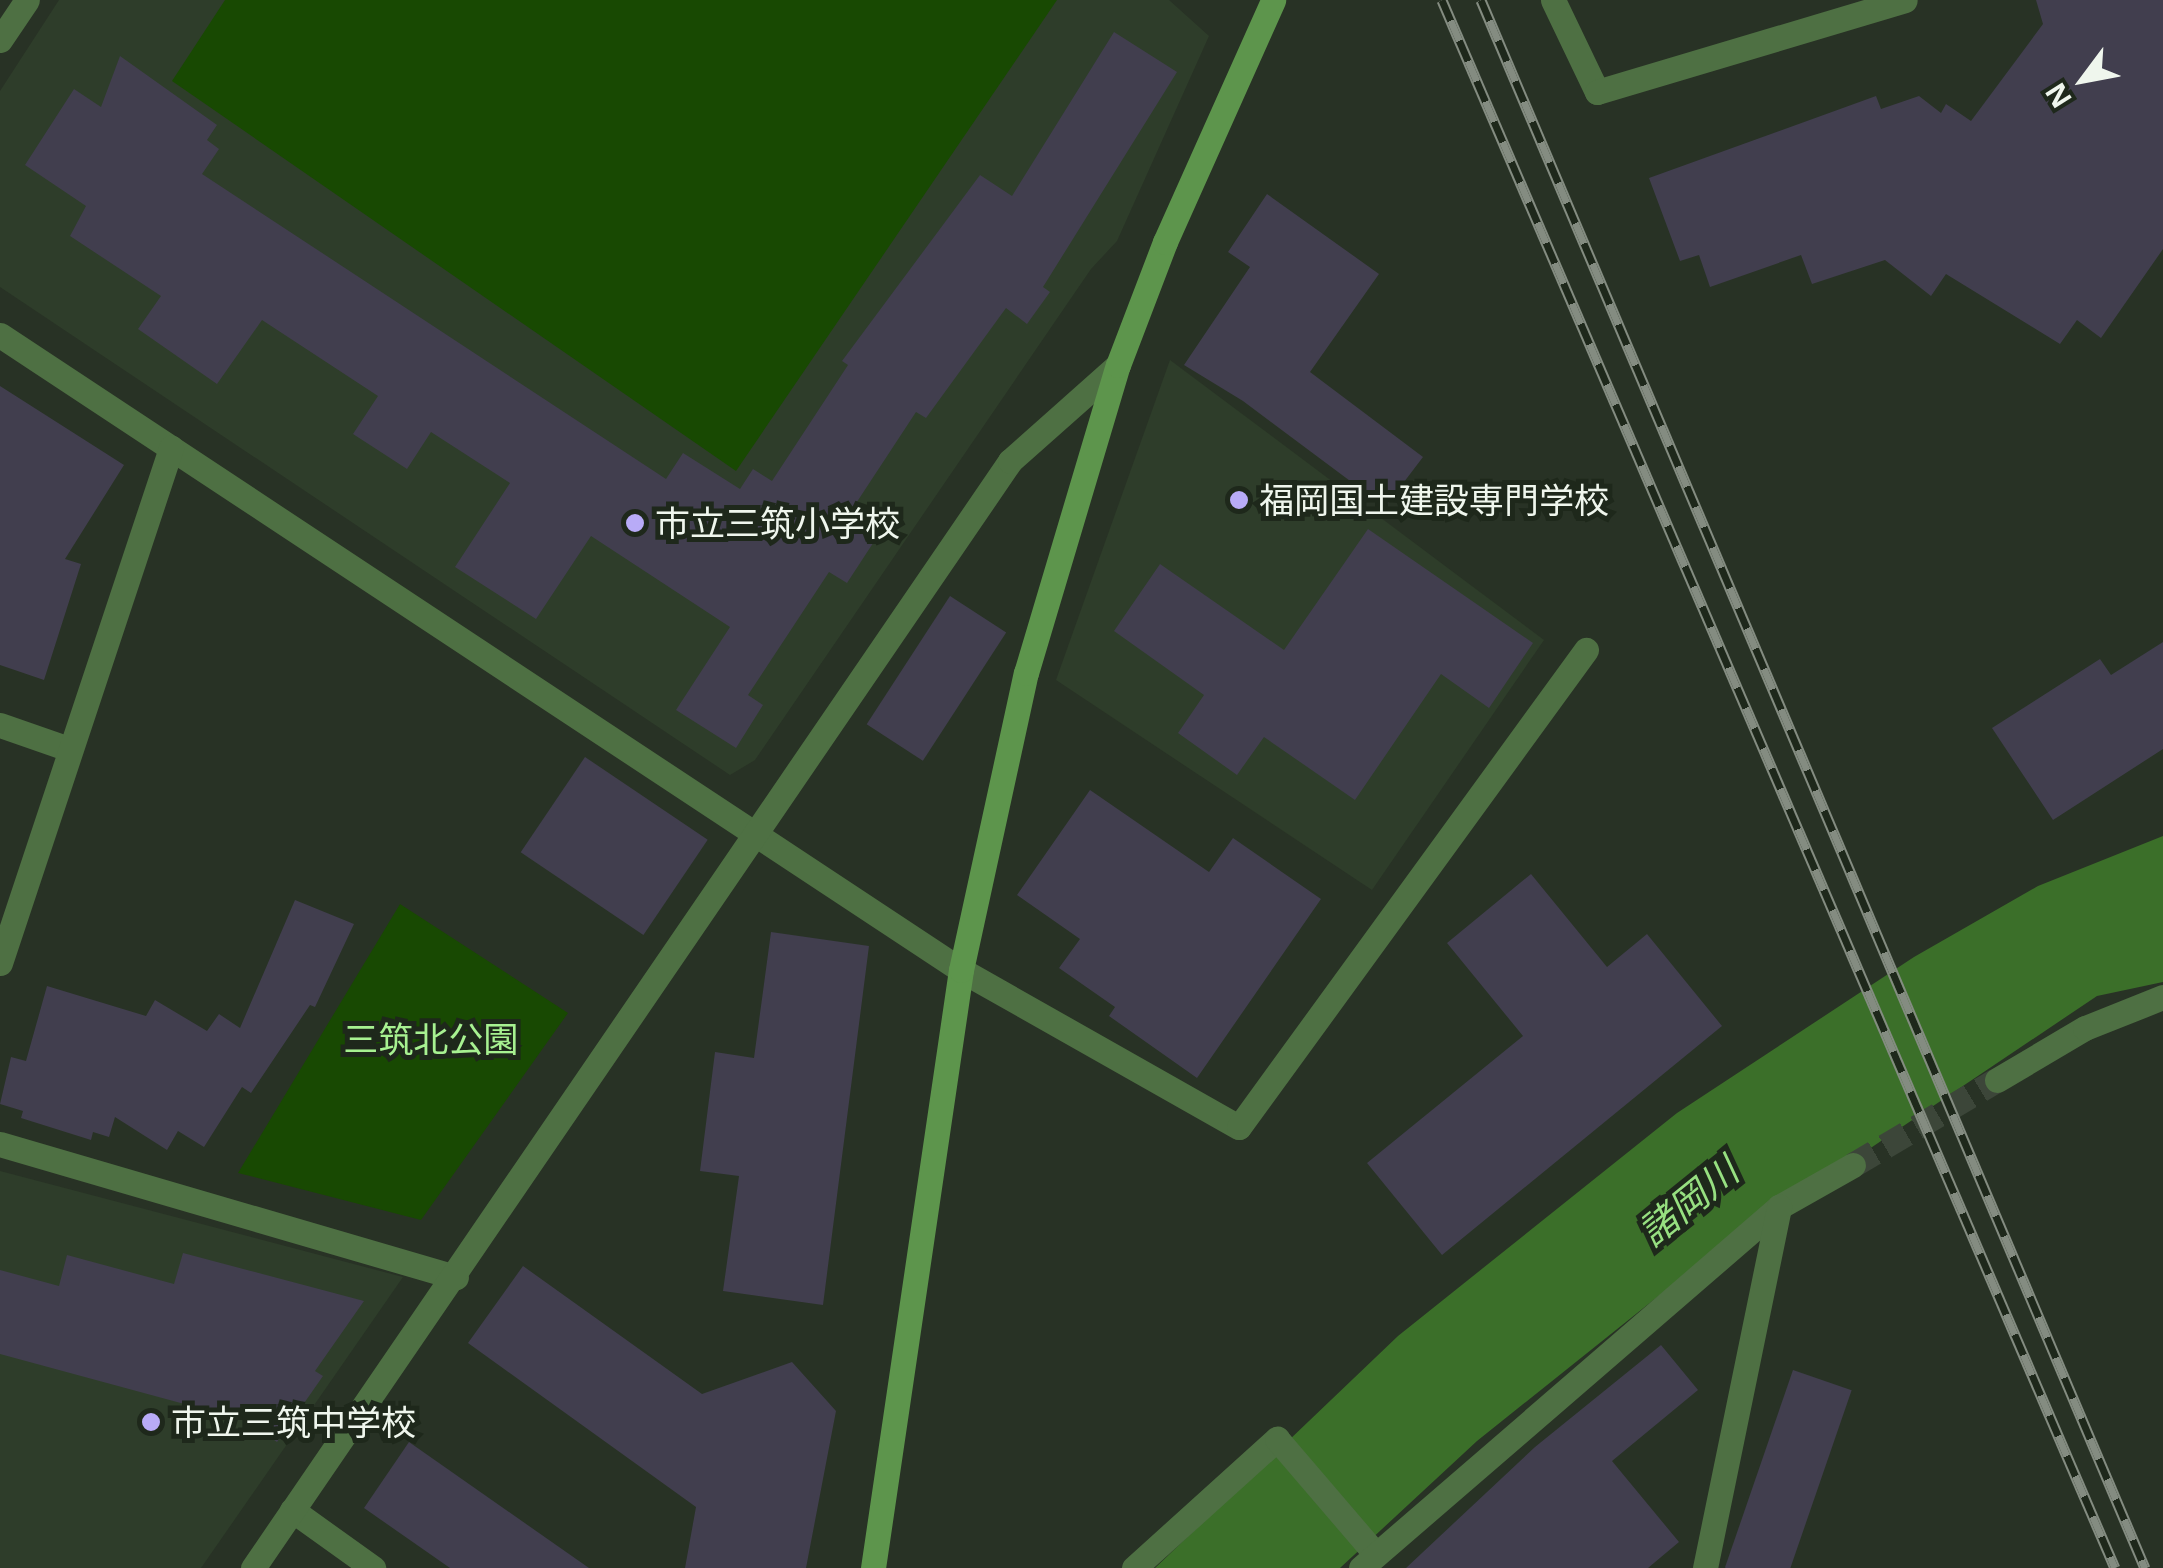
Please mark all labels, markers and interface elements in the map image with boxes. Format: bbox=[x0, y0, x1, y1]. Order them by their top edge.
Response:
north arrow bbox=[2033, 30, 2133, 130]
text: N bbox=[2035, 76, 2080, 116]
place label: 福岡国土建設専門学校 bbox=[1259, 479, 1609, 521]
marker: 福岡国土建設専門学校 bbox=[1228, 489, 1250, 511]
place label: 市立三筑小学校 bbox=[655, 502, 900, 544]
marker: 市立三筑小学校 bbox=[624, 512, 646, 534]
park label: 三筑北公園 bbox=[344, 1018, 518, 1060]
water label: 諸岡川 bbox=[1629, 1147, 1747, 1255]
place label: 市立三筑中学校 bbox=[171, 1401, 416, 1443]
marker: 市立三筑中学校 bbox=[140, 1411, 162, 1433]

